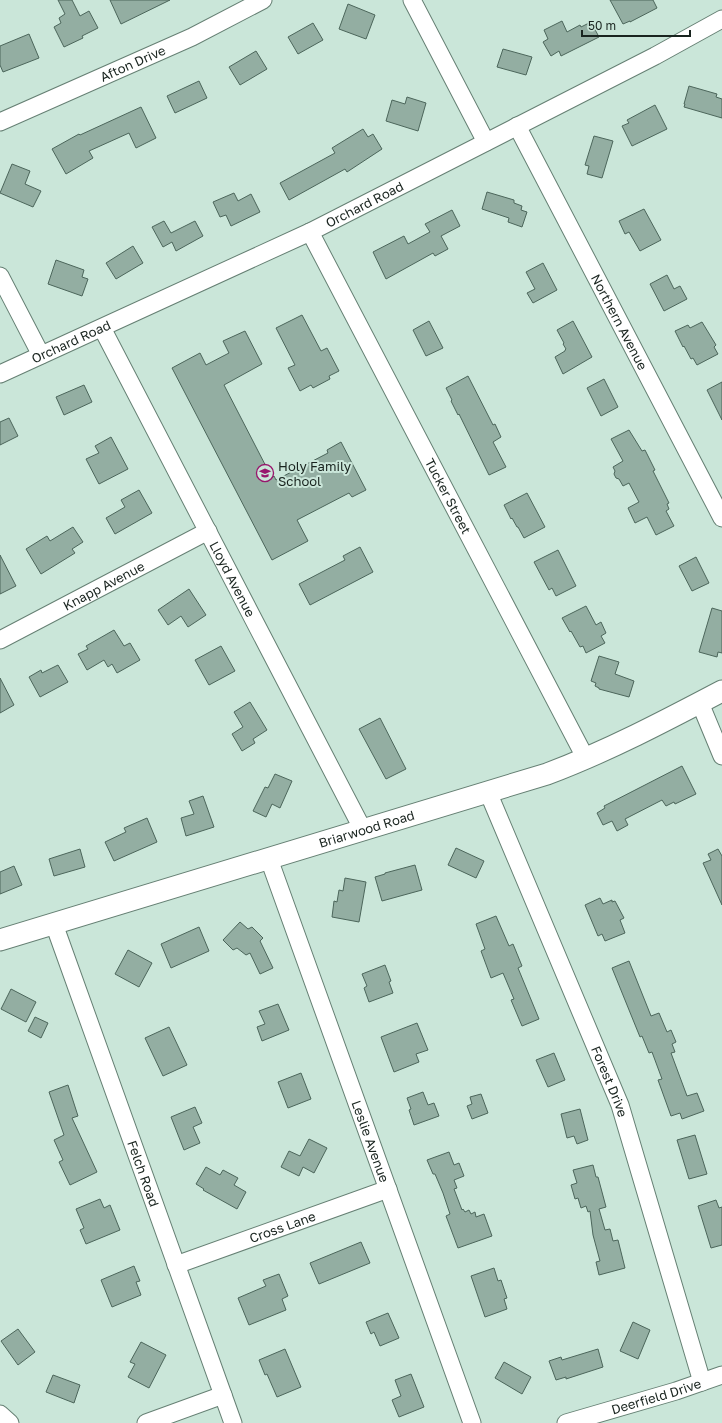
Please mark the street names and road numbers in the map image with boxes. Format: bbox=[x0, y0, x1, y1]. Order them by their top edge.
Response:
street label: Afton Drive bbox=[97, 42, 168, 85]
street label: Orchard Road bbox=[323, 178, 406, 231]
street label: Northern Avenue bbox=[588, 271, 651, 373]
street label: Orchard Road bbox=[29, 317, 113, 367]
street label: Tucker Street bbox=[422, 455, 475, 537]
street label: Lloyd Avenue bbox=[206, 539, 259, 620]
street label: Knapp Avenue bbox=[60, 558, 147, 614]
street label: Briarwood Road bbox=[317, 807, 416, 851]
street label: Forest Drive bbox=[588, 1043, 631, 1119]
street label: Leslie Avenue bbox=[348, 1098, 393, 1184]
street label: Felch Road bbox=[124, 1138, 163, 1209]
street label: Cross Lane bbox=[247, 1208, 318, 1246]
street label: Deerfield Drive bbox=[609, 1375, 703, 1417]

